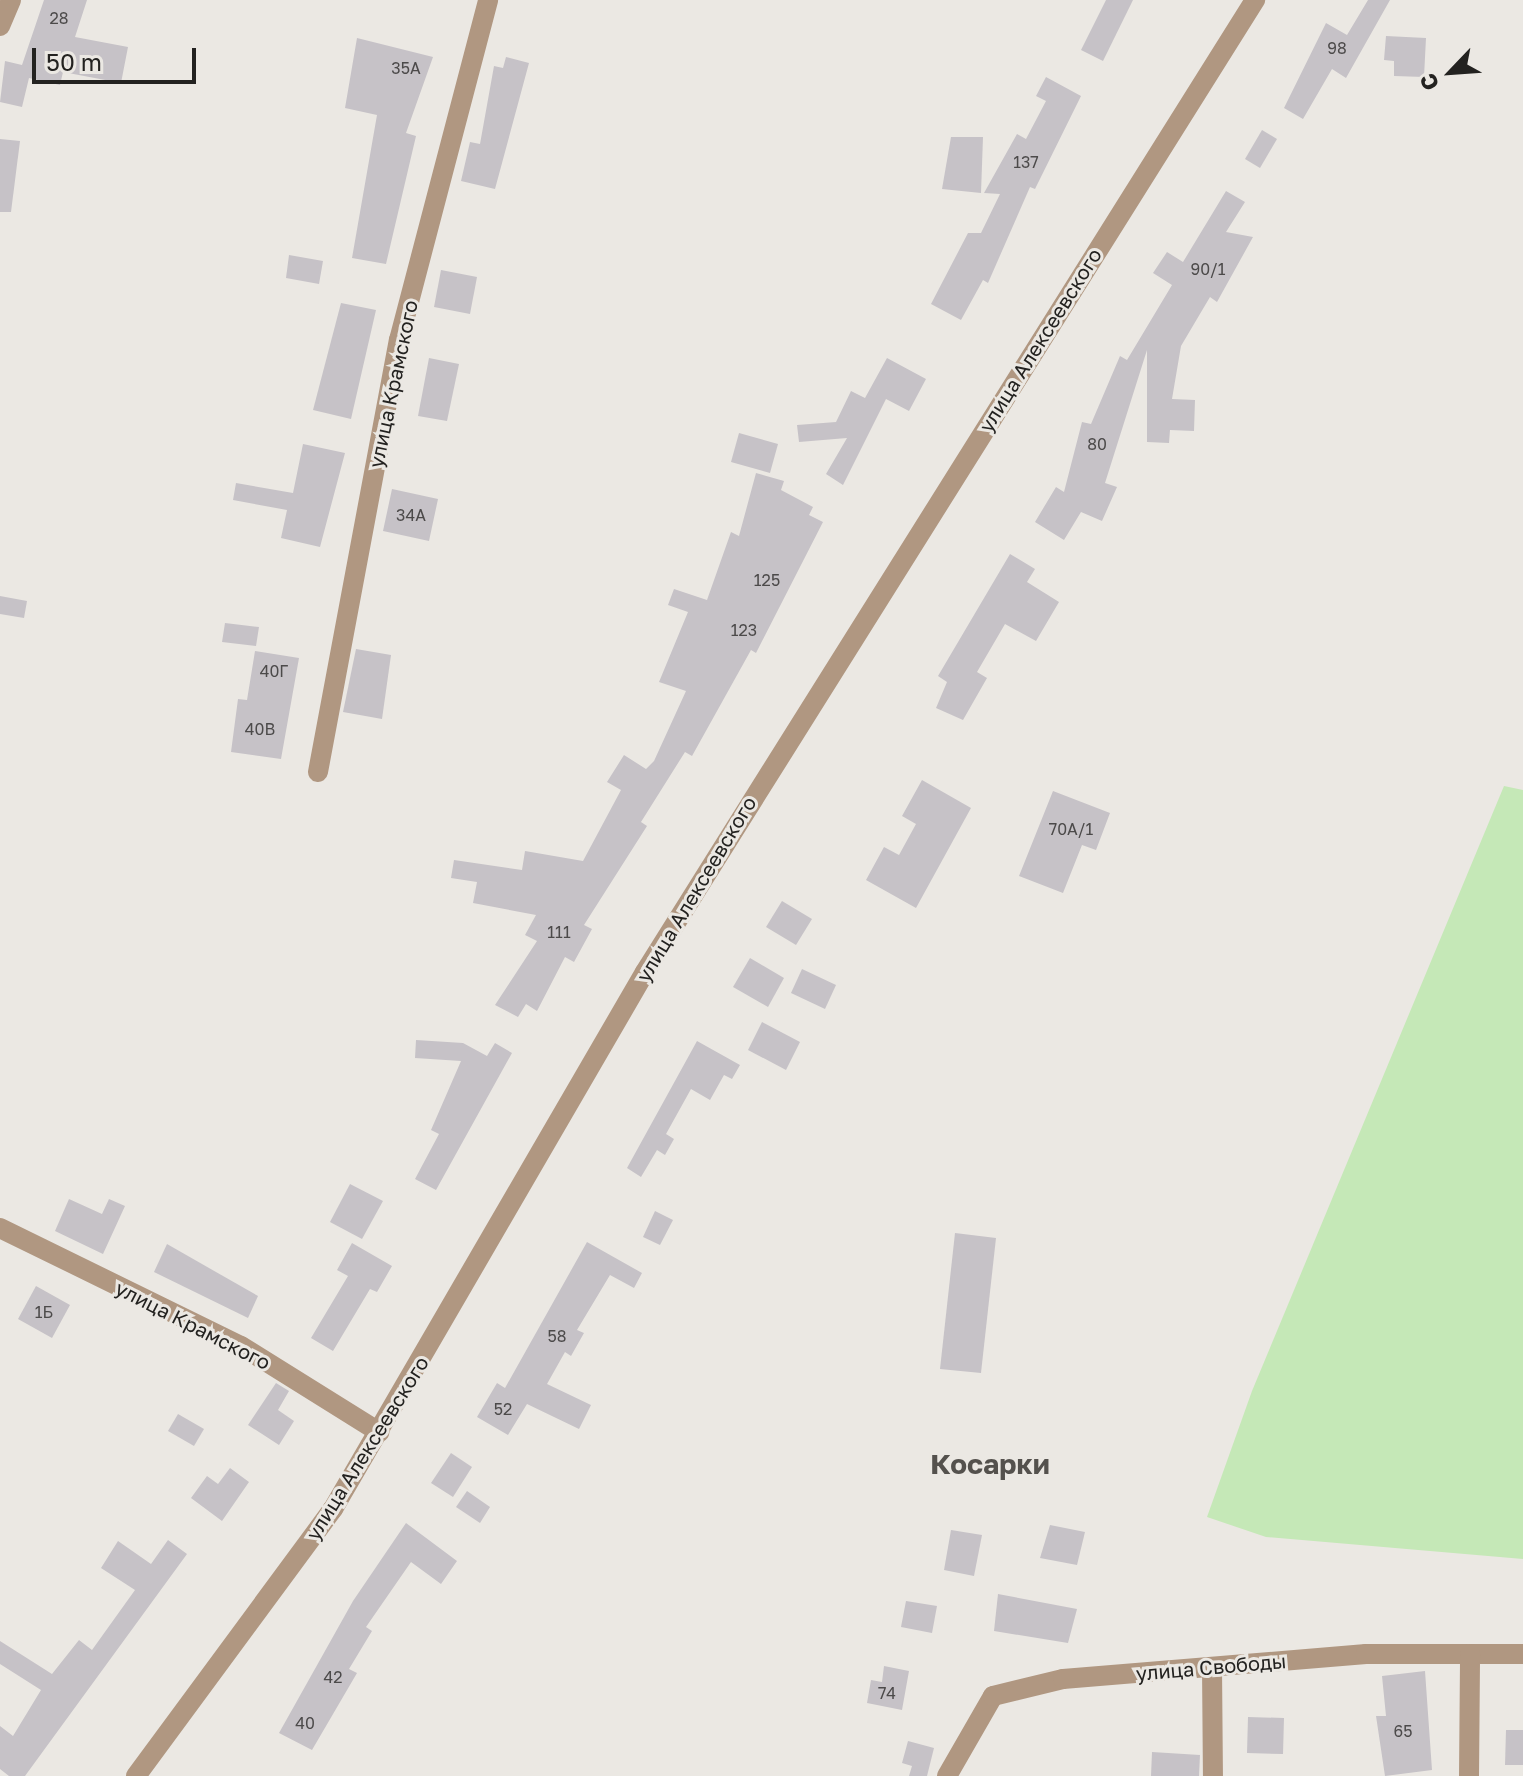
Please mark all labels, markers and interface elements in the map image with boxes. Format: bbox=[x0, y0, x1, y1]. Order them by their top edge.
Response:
house number: 28 bbox=[49, 8, 69, 28]
scale bar bbox=[36, 32, 200, 82]
north arrow bbox=[1411, 32, 1491, 112]
house number: 98 bbox=[1327, 38, 1347, 58]
text: 50 m bbox=[46, 47, 102, 76]
house number: 35А bbox=[391, 58, 421, 78]
text: С bbox=[1413, 70, 1444, 95]
house number: 137 bbox=[1013, 152, 1039, 172]
street label: улица Алексеевского bbox=[974, 244, 1106, 436]
house number: 90/1 bbox=[1190, 259, 1226, 279]
street label: улица Крамского bbox=[364, 298, 422, 470]
house number: 80 bbox=[1087, 434, 1107, 454]
house number: 34А bbox=[396, 505, 426, 525]
house number: 125 bbox=[754, 570, 780, 590]
house number: 123 bbox=[731, 620, 757, 640]
house number: 40Г bbox=[260, 661, 288, 681]
house number: 40В bbox=[245, 719, 275, 739]
street label: улица Алексеевского bbox=[631, 792, 761, 986]
house number: 70А/1 bbox=[1049, 819, 1093, 839]
house number: 111 bbox=[547, 922, 571, 942]
street label: улица Крамского bbox=[112, 1276, 274, 1374]
house number: 1Б bbox=[35, 1302, 53, 1322]
house number: 58 bbox=[547, 1326, 567, 1346]
street label: улица Алексеевского bbox=[301, 1352, 433, 1544]
house number: 52 bbox=[494, 1399, 512, 1419]
district label: Косарки bbox=[930, 1447, 1050, 1481]
street label: улица Свободы bbox=[1135, 1648, 1287, 1686]
house number: 42 bbox=[323, 1667, 343, 1687]
house number: 74 bbox=[878, 1683, 896, 1703]
house number: 40 bbox=[295, 1713, 315, 1733]
house number: 65 bbox=[1394, 1721, 1412, 1741]

